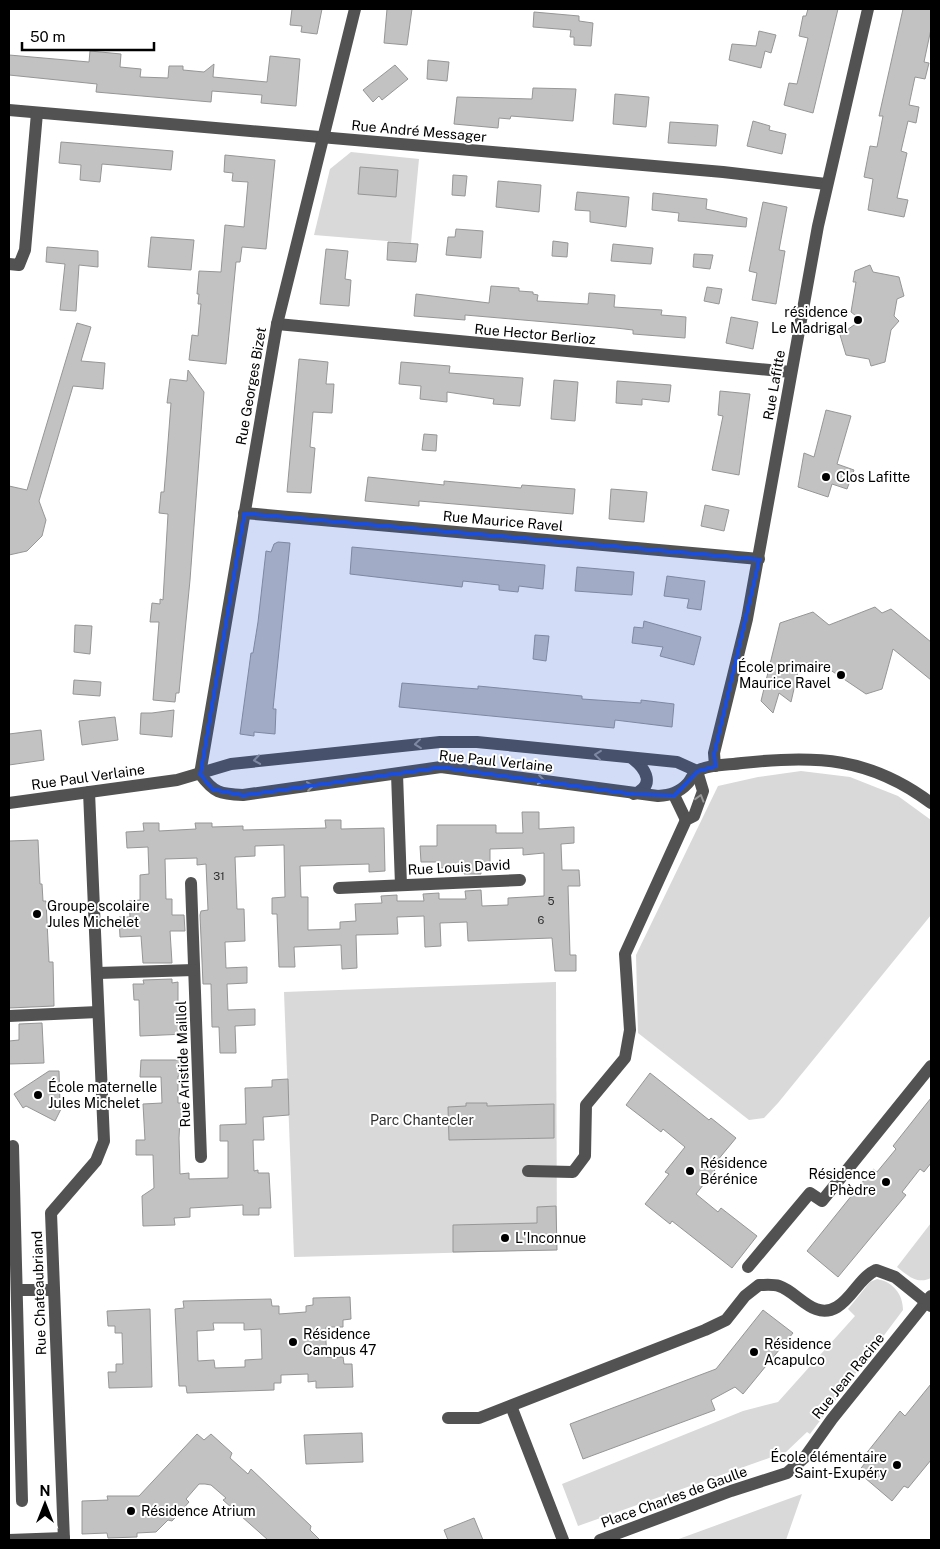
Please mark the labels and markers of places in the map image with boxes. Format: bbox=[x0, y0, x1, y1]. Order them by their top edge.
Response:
place label: résidence Le Madrigal bbox=[771, 304, 848, 336]
marker: résidence Le Madrigal bbox=[852, 314, 864, 326]
place label: Clos Lafitte bbox=[836, 469, 910, 485]
marker: Clos Lafitte bbox=[820, 471, 832, 483]
place label: École primaire Maurice Ravel bbox=[738, 658, 831, 691]
marker: École primaire Maurice Ravel bbox=[835, 669, 847, 681]
place label: Groupe scolaire Jules Michelet bbox=[47, 898, 150, 930]
marker: Groupe scolaire Jules Michelet bbox=[31, 908, 43, 920]
place label: École maternelle Jules Michelet bbox=[48, 1078, 157, 1111]
marker: École maternelle Jules Michelet bbox=[32, 1089, 44, 1101]
place label: Résidence Bérénice bbox=[700, 1155, 768, 1187]
marker: Résidence Bérénice bbox=[684, 1165, 696, 1177]
place label: Résidence Phèdre bbox=[808, 1166, 876, 1198]
marker: Résidence Phèdre bbox=[880, 1176, 892, 1188]
place label: L'Inconnue bbox=[515, 1230, 586, 1246]
marker: L'Inconnue bbox=[499, 1232, 511, 1244]
place label: Résidence Campus 47 bbox=[303, 1326, 376, 1358]
marker: Résidence Campus 47 bbox=[287, 1336, 299, 1348]
place label: Résidence Acapulco bbox=[764, 1336, 832, 1368]
marker: Résidence Acapulco bbox=[748, 1346, 760, 1358]
place label: École élémentaire Saint-Exupéry bbox=[770, 1448, 888, 1481]
marker: École élémentaire Saint-Exupéry bbox=[891, 1459, 903, 1471]
place label: Résidence Atrium bbox=[141, 1503, 256, 1519]
marker: Résidence Atrium bbox=[125, 1505, 137, 1517]

